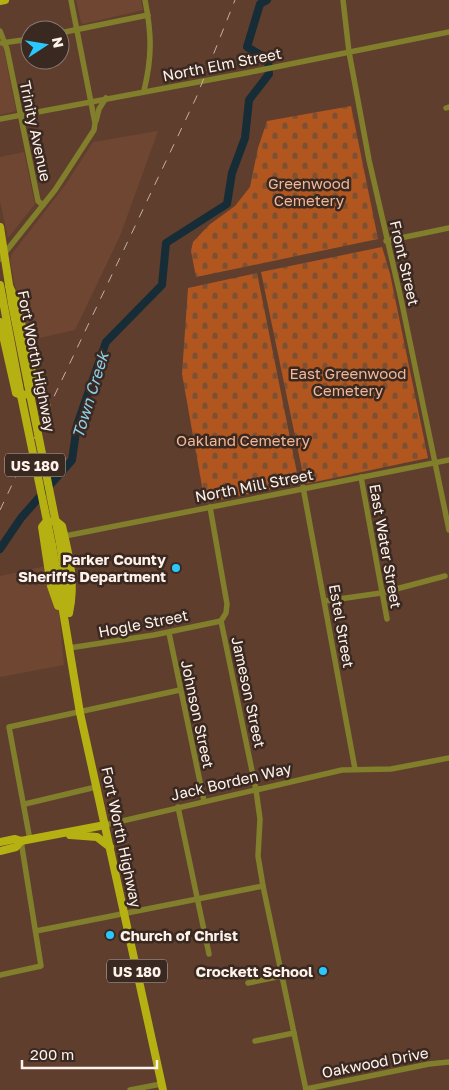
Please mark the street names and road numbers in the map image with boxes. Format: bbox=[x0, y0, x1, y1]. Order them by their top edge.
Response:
street label: North Elm Street bbox=[161, 44, 283, 84]
street label: Trinity Avenue bbox=[17, 79, 56, 183]
street label: Front Street bbox=[386, 219, 424, 307]
street label: Fort Worth Highway bbox=[14, 289, 60, 434]
road number: US 180 bbox=[5, 454, 65, 476]
street label: North Mill Street bbox=[193, 465, 315, 505]
street label: East Water Street bbox=[366, 482, 406, 610]
street label: Estel Street bbox=[326, 583, 358, 669]
street label: Hogle Street bbox=[97, 605, 189, 641]
street label: Jameson Street bbox=[228, 635, 270, 749]
street label: Johnson Street bbox=[178, 658, 218, 770]
street label: Jack Borden Way bbox=[169, 758, 294, 804]
street label: Fort Worth Highway bbox=[98, 765, 146, 910]
road number: US 180 bbox=[107, 959, 167, 982]
street label: Oakwood Drive bbox=[320, 1043, 430, 1081]

